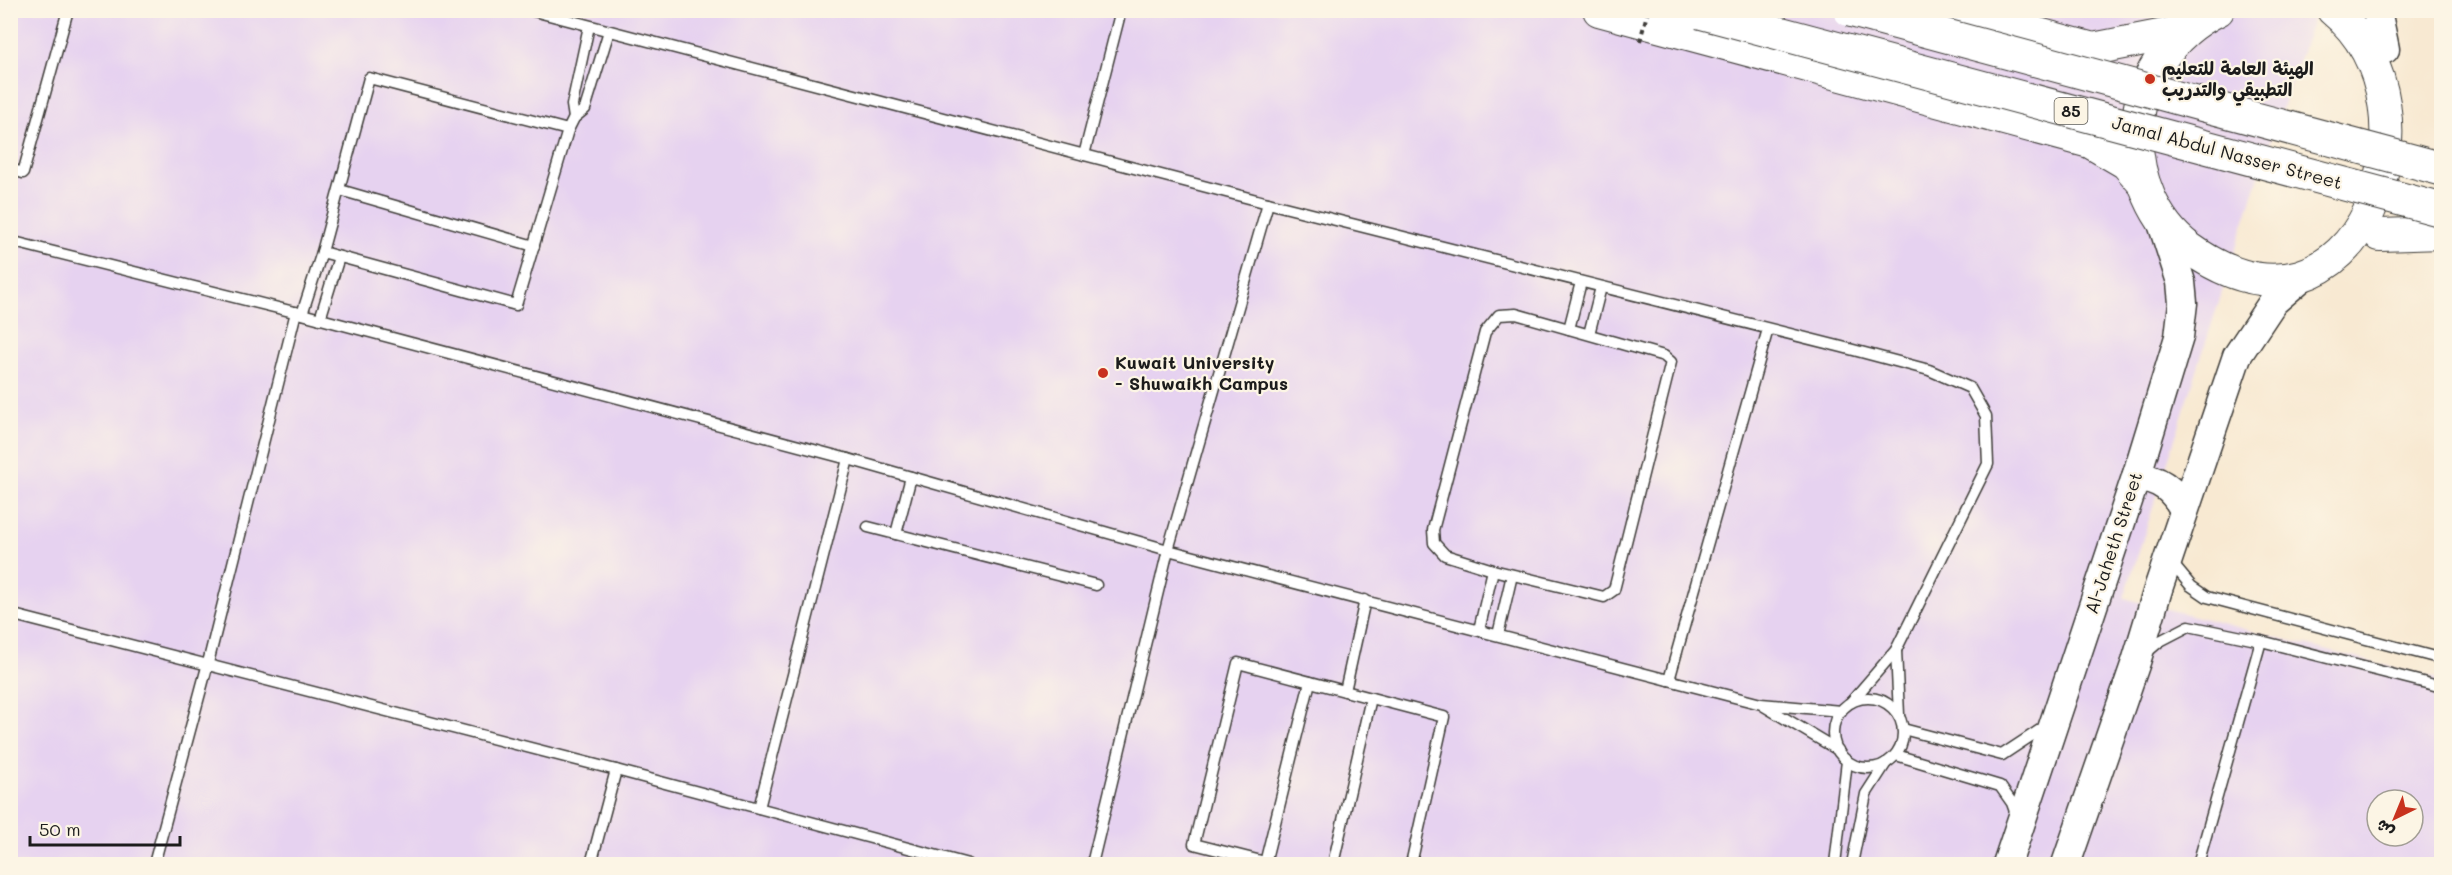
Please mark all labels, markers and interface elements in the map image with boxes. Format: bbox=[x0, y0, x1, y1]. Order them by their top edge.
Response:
place label: الهيئة العامة للتعليم التطبيقي والتدريب bbox=[2162, 56, 2314, 106]
marker: الهيئة العامة للتعليم التطبيقي والتدريب bbox=[2143, 72, 2157, 86]
road number: 85 bbox=[2054, 98, 2088, 124]
street label: Jamal Abdul Nasser Street bbox=[2109, 110, 2345, 194]
place label: Kuwait University - Shuwaikh Campus bbox=[1115, 350, 1288, 395]
marker: Kuwait University - Shuwaikh Campus bbox=[1096, 366, 1110, 380]
street label: Al-Jaheth Street bbox=[2079, 469, 2147, 617]
north arrow bbox=[2365, 788, 2425, 848]
scale bar bbox=[30, 809, 180, 847]
text: ش bbox=[2371, 816, 2398, 843]
text: 50 m bbox=[39, 817, 81, 841]

